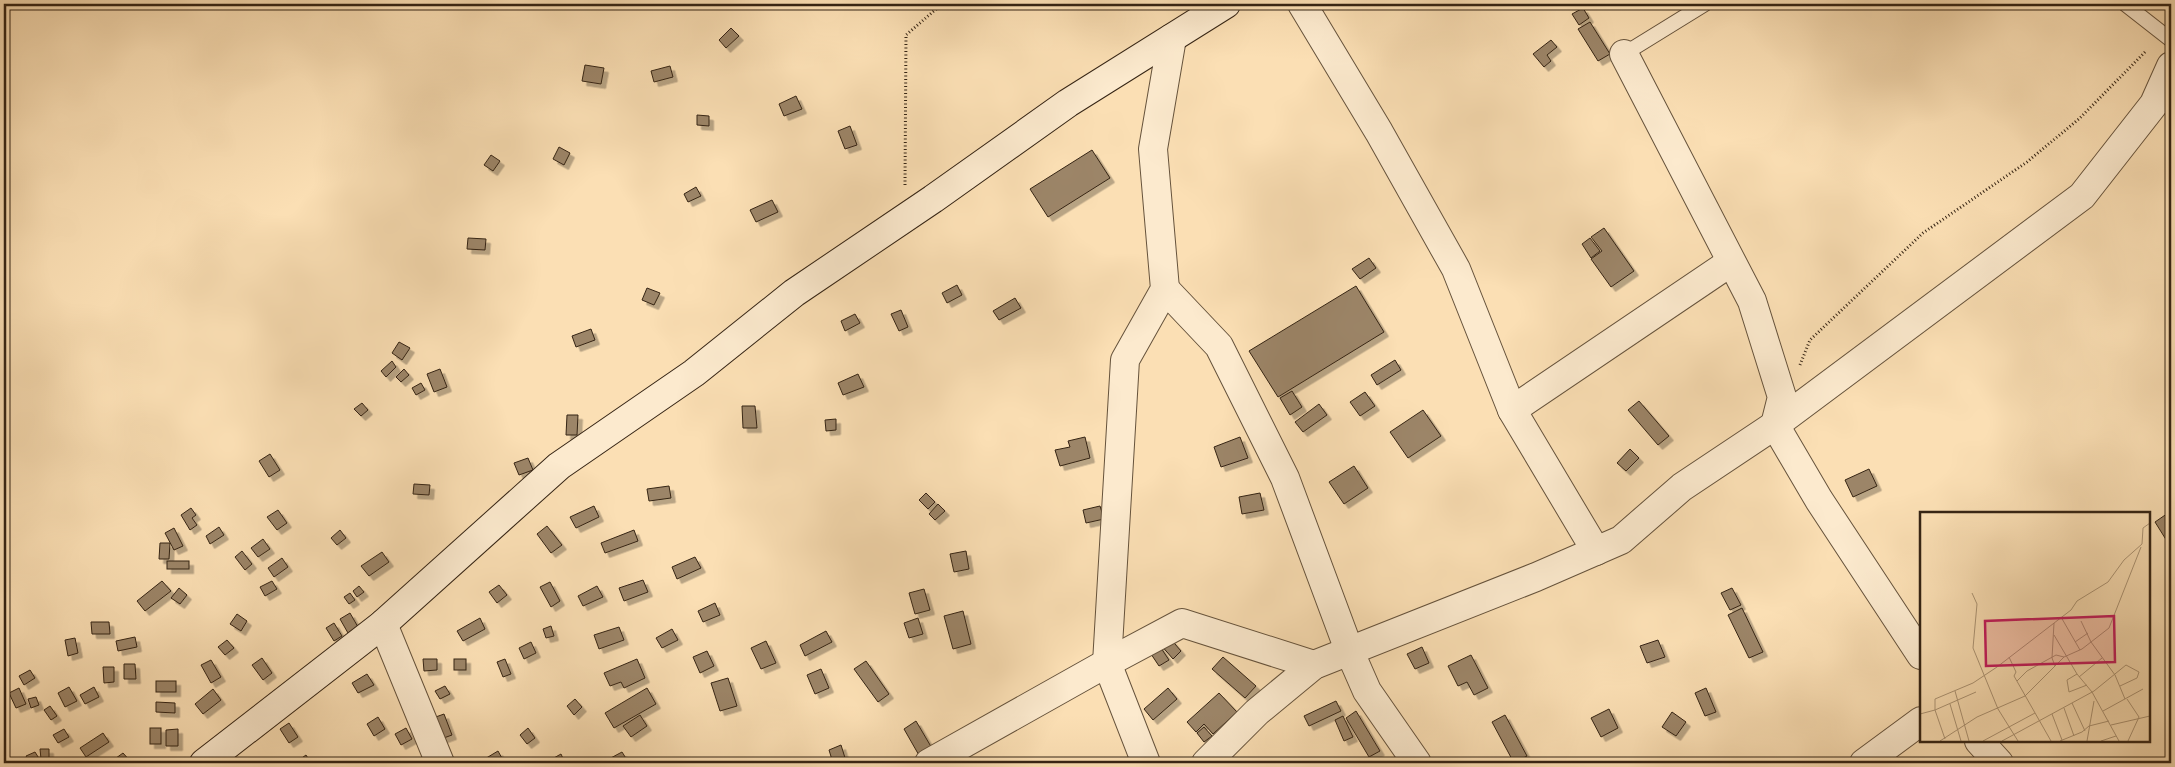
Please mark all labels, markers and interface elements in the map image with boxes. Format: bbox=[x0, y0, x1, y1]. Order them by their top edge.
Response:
inset map bbox=[1920, 512, 2150, 742]

